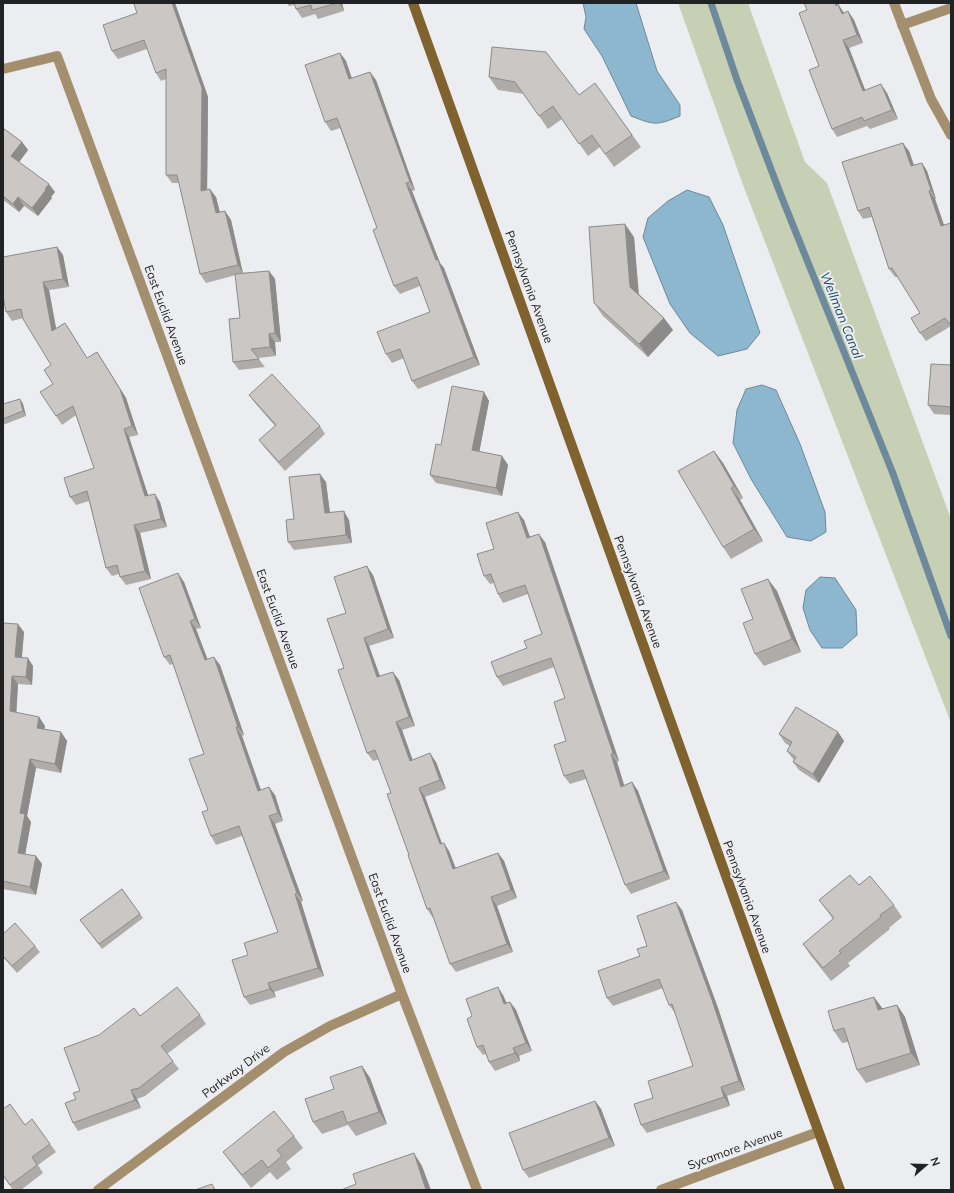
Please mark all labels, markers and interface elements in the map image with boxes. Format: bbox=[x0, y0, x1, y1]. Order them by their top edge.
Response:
street label: Pennsylvania Avenue bbox=[502, 229, 557, 345]
street label: East Euclid Avenue bbox=[141, 263, 192, 367]
water label: Wellman Canal bbox=[817, 269, 867, 362]
street label: Pennsylvania Avenue bbox=[611, 534, 666, 650]
street label: East Euclid Avenue bbox=[253, 567, 304, 671]
street label: Pennsylvania Avenue bbox=[720, 839, 775, 955]
street label: East Euclid Avenue bbox=[365, 871, 416, 975]
street label: Parkway Drive bbox=[199, 1040, 273, 1101]
street label: Sycamore Avenue bbox=[685, 1124, 784, 1173]
north arrow bbox=[906, 1145, 946, 1185]
text: N bbox=[927, 1155, 943, 1168]

